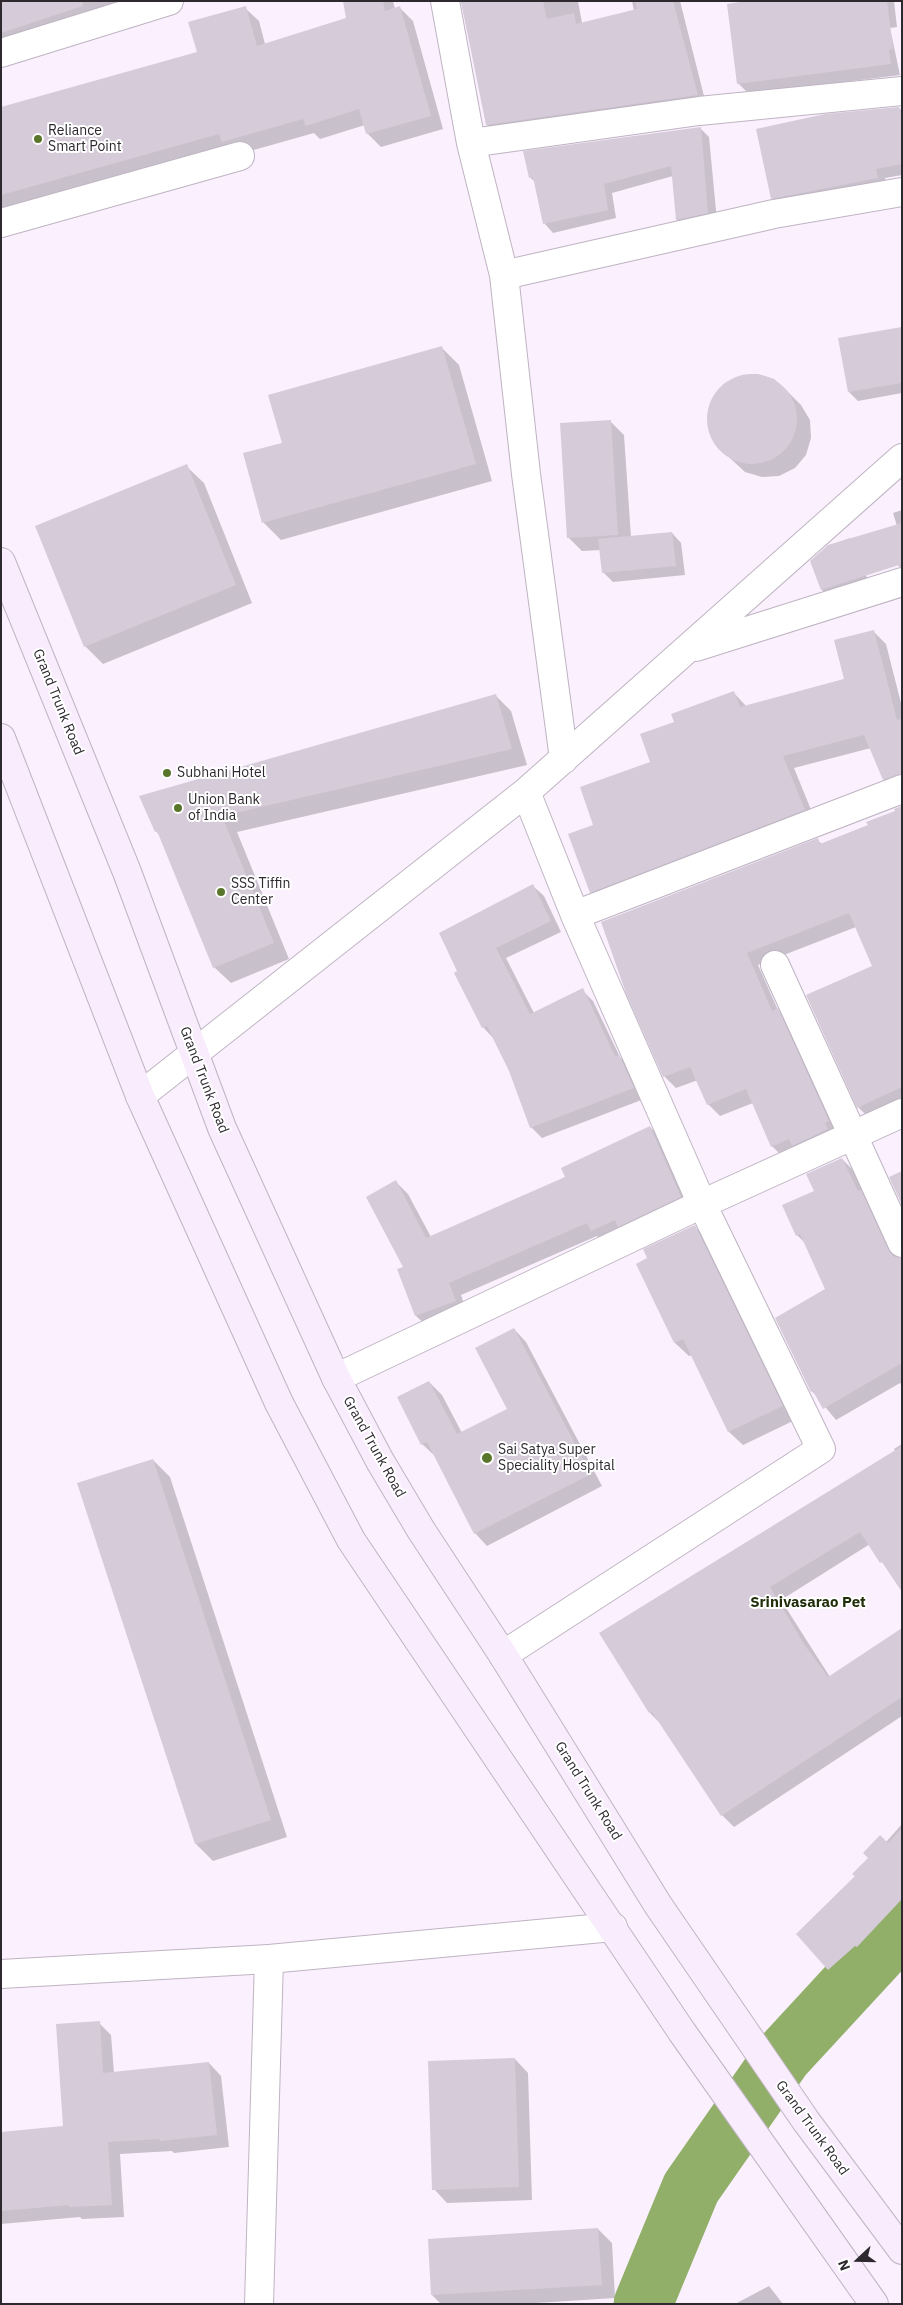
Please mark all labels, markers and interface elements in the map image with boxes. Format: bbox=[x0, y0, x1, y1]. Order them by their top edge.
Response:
place label: Reliance Smart Point bbox=[48, 123, 122, 156]
marker: Reliance Smart Point bbox=[32, 133, 44, 145]
street label: Grand Trunk Road bbox=[29, 646, 87, 758]
place label: Subhani Hotel bbox=[177, 765, 265, 781]
marker: Subhani Hotel bbox=[161, 767, 173, 779]
place label: Union Bank of India bbox=[188, 792, 260, 824]
marker: Union Bank of India bbox=[172, 802, 184, 814]
place label: SSS Tiffin Center bbox=[231, 876, 290, 909]
marker: SSS Tiffin Center bbox=[215, 886, 227, 898]
street label: Grand Trunk Road bbox=[176, 1024, 232, 1136]
street label: Grand Trunk Road bbox=[339, 1394, 409, 1500]
place label: Sai Satya Super Speciality Hospital bbox=[498, 1442, 615, 1474]
marker: Sai Satya Super Speciality Hospital bbox=[480, 1451, 494, 1465]
district label: Srinivasarao Pet bbox=[750, 1594, 866, 1612]
street label: Grand Trunk Road bbox=[551, 1739, 625, 1843]
street label: Grand Trunk Road bbox=[772, 2077, 852, 2179]
north arrow bbox=[833, 2235, 883, 2285]
text: N bbox=[834, 2257, 854, 2273]

